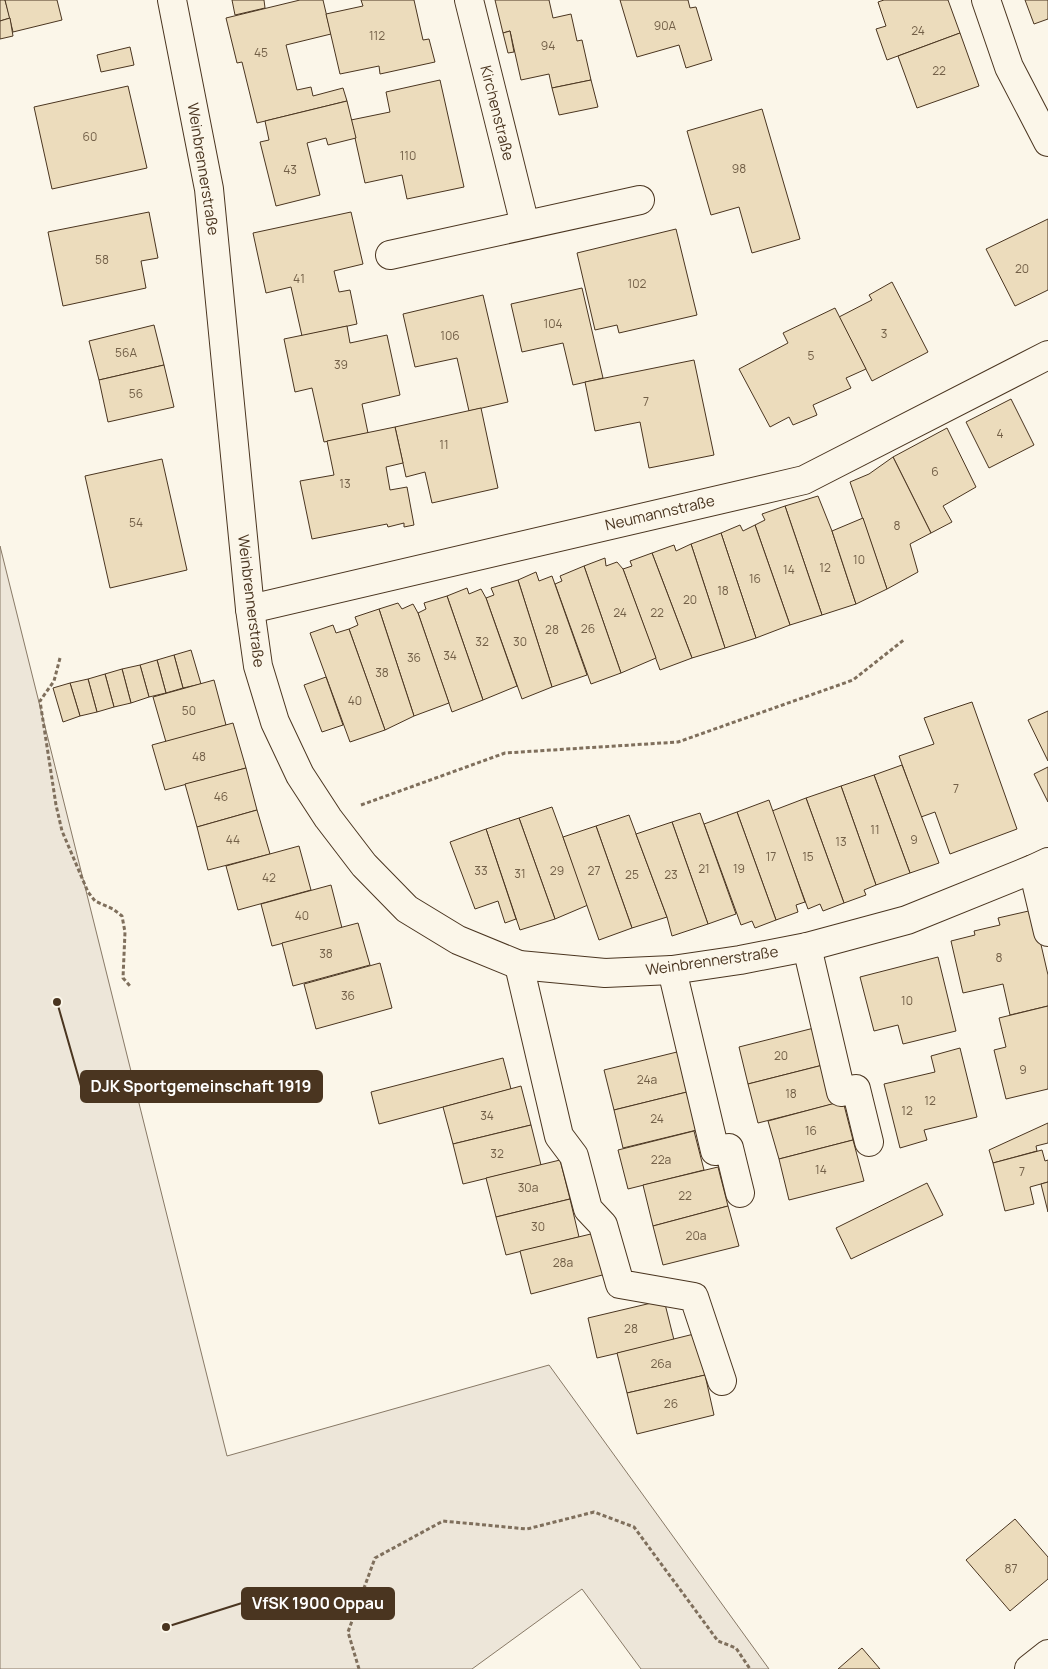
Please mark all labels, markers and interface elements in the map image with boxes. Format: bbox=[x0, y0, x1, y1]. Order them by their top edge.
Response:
house number: 90A bbox=[654, 17, 677, 34]
house number: 24 bbox=[911, 22, 925, 39]
house number: 112 bbox=[369, 27, 385, 44]
house number: 94 bbox=[541, 37, 555, 54]
house number: 45 bbox=[254, 44, 268, 61]
house number: 22 bbox=[932, 62, 946, 79]
street label: Kirchenstraße bbox=[476, 63, 520, 163]
street label: Weinbrennerstraße bbox=[183, 101, 224, 237]
house number: 60 bbox=[83, 128, 97, 145]
house number: 110 bbox=[400, 147, 416, 164]
house number: 98 bbox=[732, 160, 746, 177]
house number: 43 bbox=[283, 161, 297, 178]
house number: 58 bbox=[95, 251, 109, 268]
house number: 20 bbox=[1015, 260, 1029, 277]
house number: 41 bbox=[293, 270, 305, 287]
house number: 102 bbox=[628, 275, 647, 292]
house number: 104 bbox=[543, 315, 563, 332]
house number: 3 bbox=[881, 325, 887, 342]
house number: 106 bbox=[440, 327, 460, 344]
house number: 56A bbox=[115, 344, 137, 361]
house number: 5 bbox=[808, 347, 815, 364]
house number: 39 bbox=[334, 356, 348, 373]
house number: 56 bbox=[129, 385, 143, 402]
house number: 7 bbox=[643, 393, 649, 410]
house number: 4 bbox=[996, 425, 1004, 442]
house number: 11 bbox=[439, 436, 449, 453]
house number: 6 bbox=[931, 463, 939, 480]
house number: 13 bbox=[339, 475, 351, 492]
street label: Neumannstraße bbox=[603, 490, 717, 535]
house number: 54 bbox=[129, 514, 143, 531]
house number: 8 bbox=[894, 517, 901, 534]
street label: Weinbrennerstraße bbox=[233, 533, 270, 669]
house number: 10 bbox=[853, 551, 865, 568]
house number: 12 bbox=[819, 559, 831, 576]
house number: 14 bbox=[783, 561, 795, 578]
house number: 16 bbox=[749, 570, 761, 587]
house number: 18 bbox=[717, 582, 729, 599]
house number: 20 bbox=[683, 591, 697, 608]
house number: 24 bbox=[613, 604, 627, 621]
house number: 22 bbox=[650, 604, 664, 621]
house number: 26 bbox=[581, 620, 595, 637]
house number: 28 bbox=[545, 621, 559, 638]
house number: 32 bbox=[475, 633, 489, 650]
house number: 30 bbox=[513, 633, 527, 650]
house number: 34 bbox=[443, 647, 457, 664]
house number: 36 bbox=[407, 649, 421, 666]
house number: 38 bbox=[375, 664, 389, 681]
house number: 40 bbox=[348, 692, 362, 709]
house number: 50 bbox=[182, 702, 196, 719]
house number: 48 bbox=[192, 748, 206, 765]
house number: 7 bbox=[953, 780, 959, 797]
house number: 46 bbox=[214, 788, 228, 805]
house number: 11 bbox=[870, 821, 880, 838]
house number: 44 bbox=[226, 831, 240, 848]
house number: 9 bbox=[910, 831, 918, 848]
house number: 13 bbox=[835, 833, 847, 850]
house number: 17 bbox=[766, 848, 776, 865]
house number: 15 bbox=[802, 848, 814, 865]
house number: 21 bbox=[698, 860, 710, 877]
house number: 19 bbox=[733, 860, 745, 877]
house number: 33 bbox=[474, 862, 488, 879]
house number: 29 bbox=[550, 862, 564, 879]
house number: 27 bbox=[588, 862, 600, 879]
house number: 31 bbox=[514, 865, 526, 882]
house number: 25 bbox=[625, 866, 639, 883]
house number: 23 bbox=[664, 866, 678, 883]
house number: 42 bbox=[262, 869, 276, 886]
house number: 40 bbox=[295, 907, 309, 924]
street label: Weinbrennerstraße bbox=[644, 941, 780, 980]
house number: 38 bbox=[319, 945, 333, 962]
house number: 8 bbox=[996, 949, 1003, 966]
house number: 36 bbox=[341, 987, 355, 1004]
house number: 10 bbox=[901, 992, 913, 1009]
house number: 20 bbox=[774, 1047, 788, 1064]
house number: 9 bbox=[1019, 1061, 1027, 1078]
callout: DJK Sportgemeinschaft 1919 bbox=[81, 1071, 322, 1102]
house number: 24a bbox=[637, 1071, 657, 1088]
text: DJK Sportgemeinschaft 1919 bbox=[91, 1075, 311, 1097]
house number: 18 bbox=[785, 1085, 797, 1102]
house number: 12 bbox=[924, 1092, 936, 1109]
house number: 12 bbox=[901, 1102, 913, 1119]
house number: 34 bbox=[480, 1107, 494, 1124]
house number: 24 bbox=[650, 1110, 664, 1127]
house number: 16 bbox=[805, 1122, 817, 1139]
house number: 32 bbox=[490, 1145, 504, 1162]
house number: 22a bbox=[651, 1151, 671, 1168]
house number: 14 bbox=[815, 1161, 827, 1178]
house number: 7 bbox=[1019, 1163, 1025, 1180]
house number: 30a bbox=[518, 1179, 538, 1196]
house number: 22 bbox=[678, 1187, 692, 1204]
house number: 30 bbox=[531, 1218, 545, 1235]
house number: 20a bbox=[686, 1227, 706, 1244]
house number: 28a bbox=[553, 1254, 573, 1271]
house number: 28 bbox=[624, 1320, 638, 1337]
house number: 26a bbox=[651, 1355, 671, 1372]
house number: 26 bbox=[664, 1395, 678, 1412]
house number: 87 bbox=[1005, 1560, 1018, 1577]
callout: VfSK 1900 Oppau bbox=[242, 1588, 394, 1619]
text: VfSK 1900 Oppau bbox=[252, 1592, 384, 1614]

